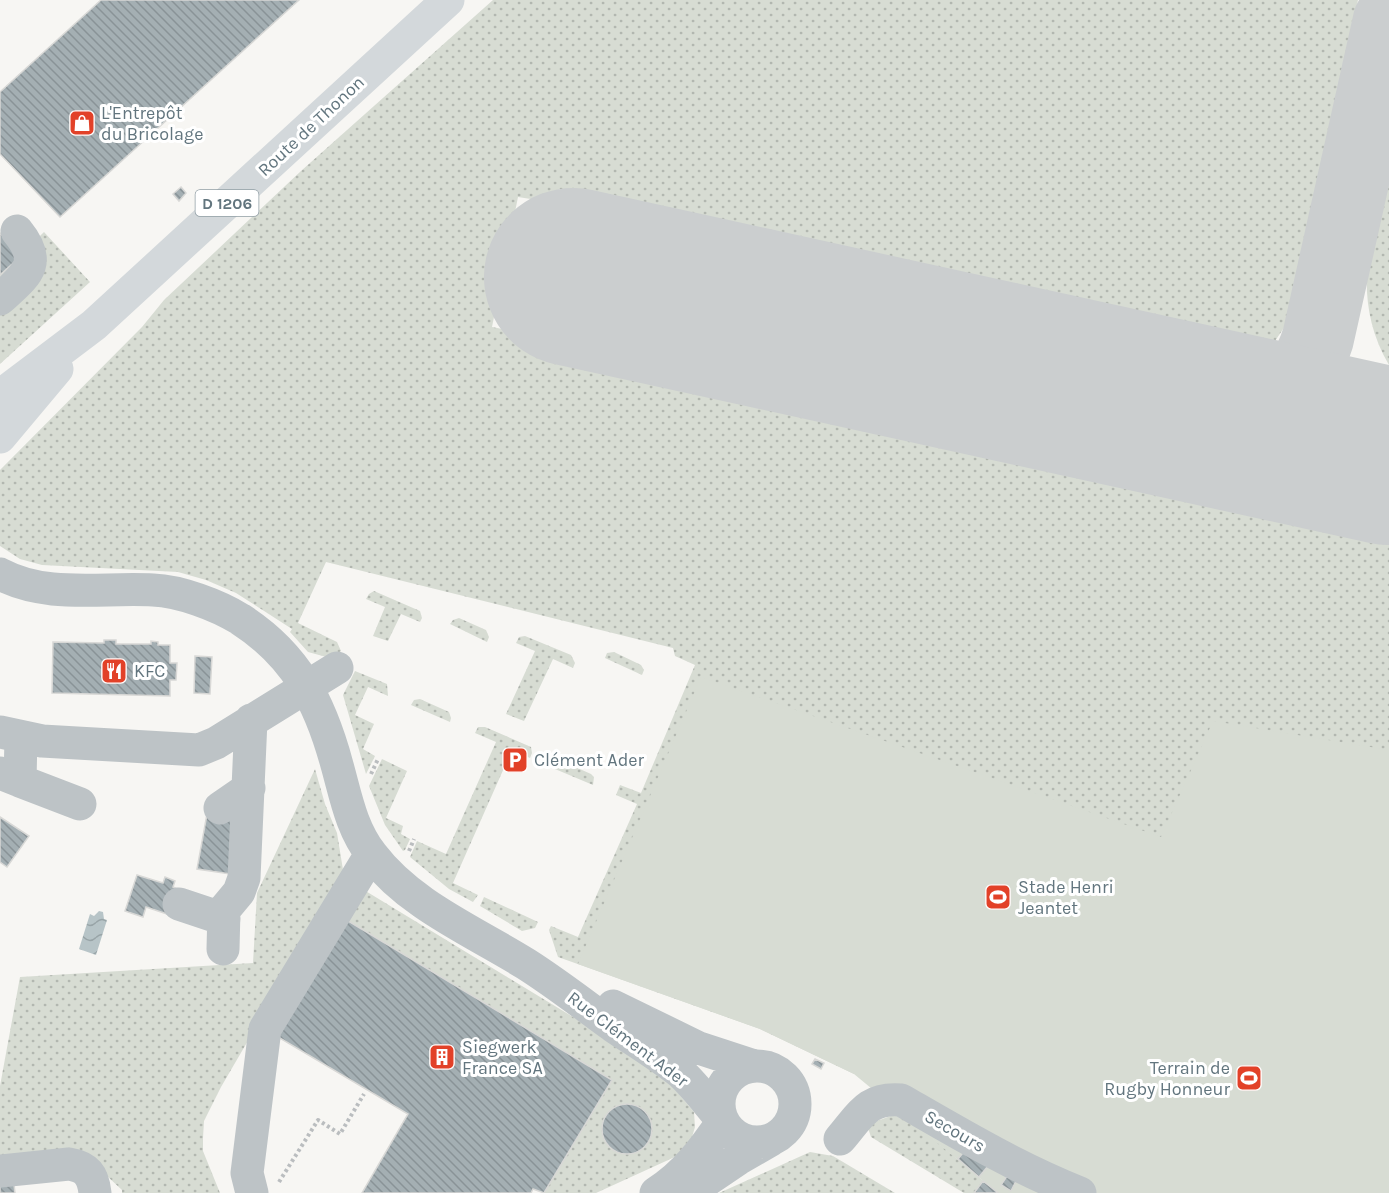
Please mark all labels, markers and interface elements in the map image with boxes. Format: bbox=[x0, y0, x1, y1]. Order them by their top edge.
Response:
street label: Route de Thonon bbox=[253, 71, 369, 181]
place label: L'Entrepôt du Bricolage bbox=[101, 102, 203, 145]
shop icon: L'Entrepôt du Bricolage bbox=[67, 108, 97, 138]
road number: D 1206 bbox=[196, 190, 258, 216]
restaurant icon: KFC bbox=[99, 656, 129, 686]
place label: KFC bbox=[134, 660, 165, 682]
parking icon: Clément Ader bbox=[500, 745, 530, 775]
place label: Clément Ader bbox=[534, 749, 645, 771]
place label: Stade Henri Jeantet bbox=[1018, 876, 1114, 919]
sports icon: Stade Henri Jeantet bbox=[983, 882, 1013, 912]
street label: Rue Clément Ader bbox=[563, 986, 693, 1092]
place label: Siegwerk France SA bbox=[462, 1036, 543, 1079]
building icon: Siegwerk France SA bbox=[427, 1042, 457, 1072]
place label: Terrain de Rugby Honneur bbox=[1104, 1057, 1230, 1100]
sports icon: Terrain de Rugby Honneur bbox=[1234, 1063, 1264, 1093]
street label: Secours bbox=[921, 1105, 989, 1157]

